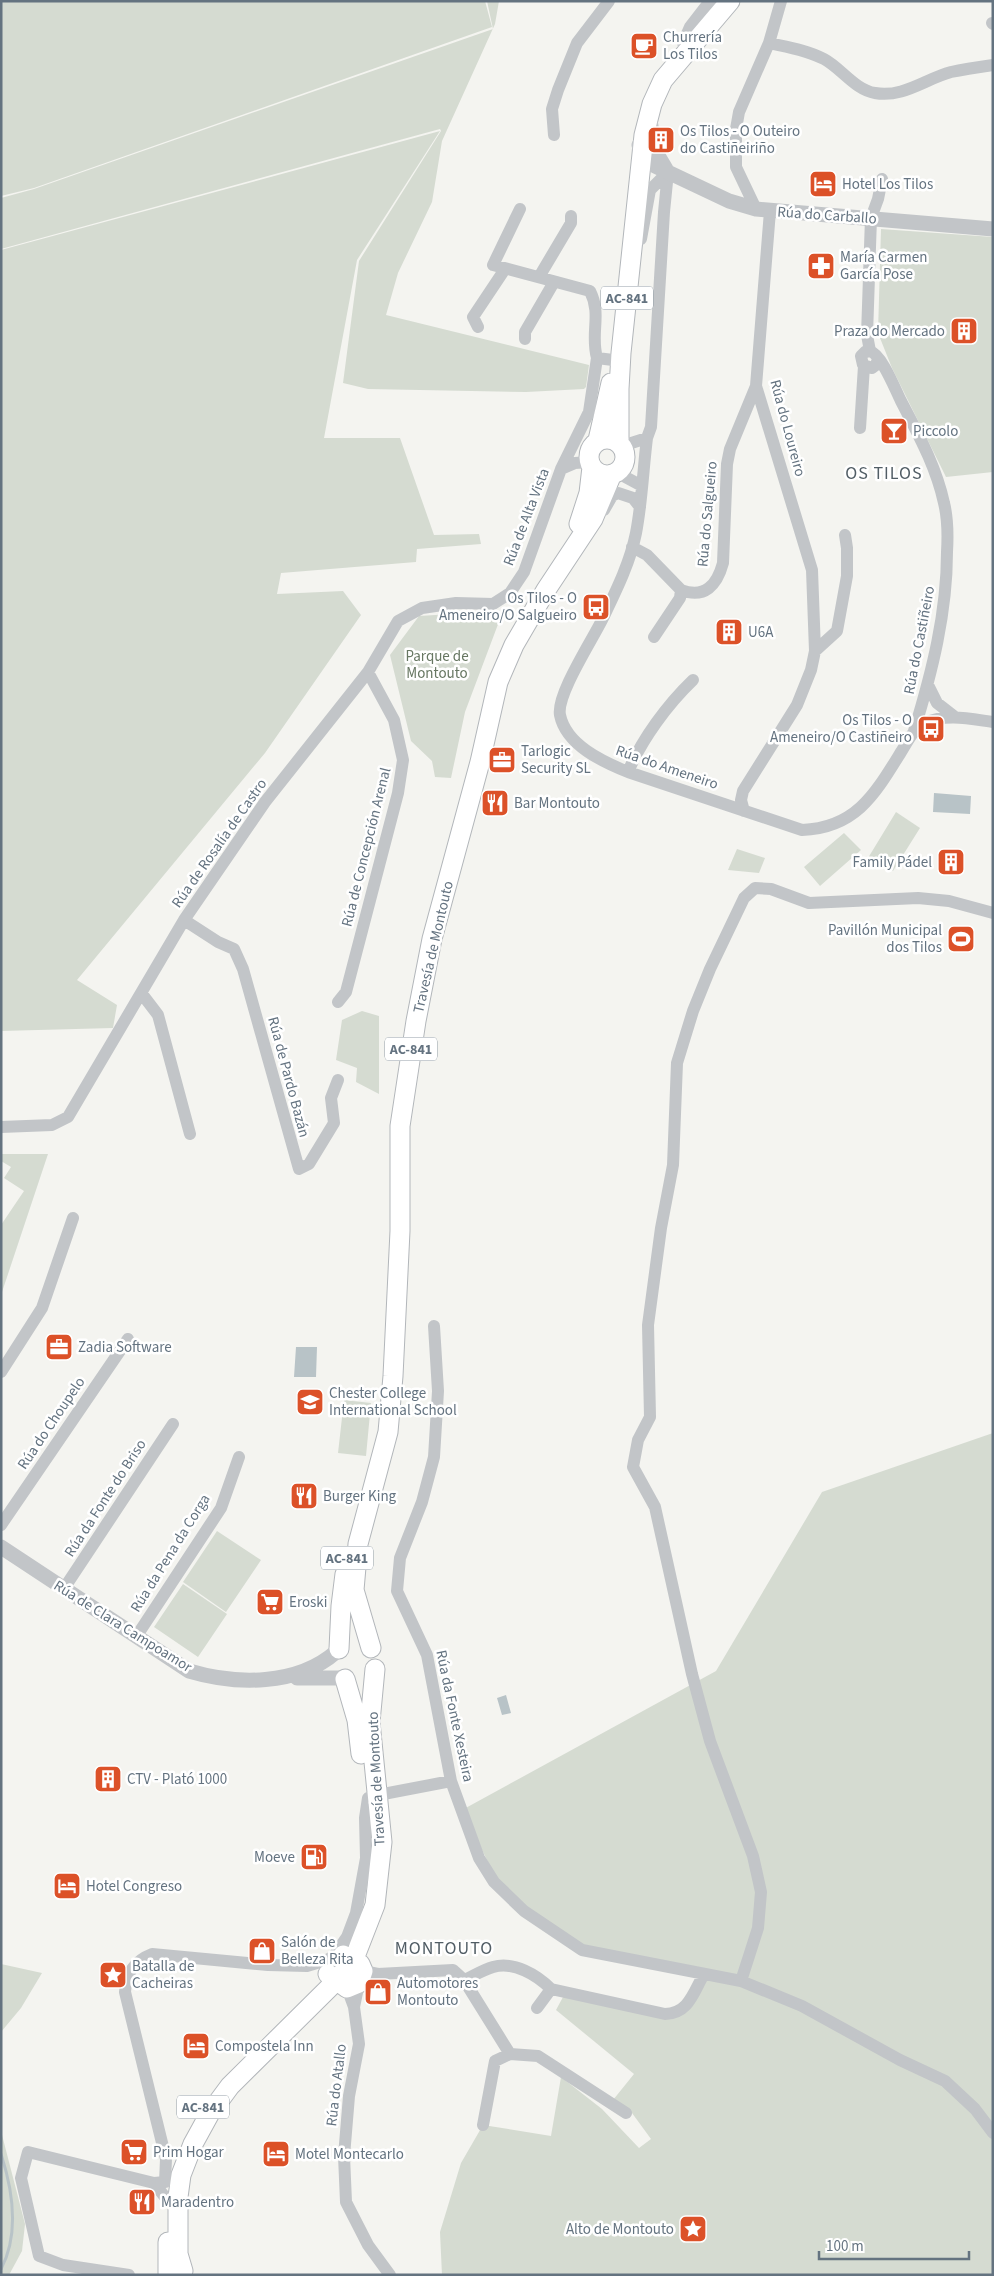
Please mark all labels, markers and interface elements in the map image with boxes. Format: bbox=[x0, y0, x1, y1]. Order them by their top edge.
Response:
place label: Churrería Los Tilos bbox=[663, 27, 722, 65]
cafe icon: Churrería Los Tilos bbox=[629, 31, 659, 61]
place label: Os Tilos - O Outeiro do Castiñeiriño bbox=[680, 121, 800, 159]
building icon: Os Tilos - O Outeiro do Castiñeiriño bbox=[646, 125, 676, 155]
hotel icon: Hotel Los Tilos bbox=[808, 169, 838, 199]
place label: Hotel Los Tilos bbox=[842, 174, 933, 195]
street label: Rúa do Carballo bbox=[777, 202, 877, 229]
place label: María Carmen García Pose bbox=[840, 247, 927, 285]
pharmacy icon: María Carmen García Pose bbox=[806, 251, 836, 281]
road number: AC-841 bbox=[601, 286, 653, 310]
building icon: Praza do Mercado bbox=[949, 316, 979, 346]
place label: Praza do Mercado bbox=[834, 321, 945, 342]
street label: Rúa do Loureiro bbox=[765, 377, 811, 479]
bar icon: Piccolo bbox=[879, 416, 909, 446]
place label: Piccolo bbox=[913, 421, 958, 442]
street label: Rúa do Salgueiro bbox=[692, 460, 723, 568]
district label: OS TILOS bbox=[845, 461, 923, 486]
street label: Rúa de Alta Vista bbox=[498, 465, 555, 569]
street label: Rúa do Castiñeiro bbox=[899, 584, 940, 696]
place label: Os Tilos - O Ameneiro/O Salgueiro bbox=[439, 588, 577, 626]
bus stop icon: Os Tilos - O Ameneiro/O Salgueiro bbox=[581, 592, 611, 622]
building icon: U6A bbox=[714, 617, 744, 647]
place label: U6A bbox=[748, 622, 774, 643]
park label: Parque de Montouto bbox=[405, 646, 469, 684]
place label: Os Tilos - O Ameneiro/O Castiñeiro bbox=[770, 710, 912, 748]
bus stop icon: Os Tilos - O Ameneiro/O Castiñeiro bbox=[916, 714, 946, 744]
street label: Rúa do Ameneiro bbox=[613, 740, 721, 795]
place label: Tarlogic Security SL bbox=[521, 741, 591, 779]
office icon: Tarlogic Security SL bbox=[487, 745, 517, 775]
street label: Rúa de Concepción Arenal bbox=[337, 765, 396, 929]
street label: Rúa de Rosalía de Castro bbox=[167, 774, 272, 912]
restaurant icon: Bar Montouto bbox=[480, 788, 510, 818]
place label: Bar Montouto bbox=[514, 793, 600, 814]
building icon: Family Pádel bbox=[936, 847, 966, 877]
place label: Family Pádel bbox=[853, 852, 932, 873]
street label: Travesía de Montouto bbox=[408, 879, 459, 1015]
place label: Pavillón Municipal dos Tilos bbox=[828, 920, 942, 958]
sports icon: Pavillón Municipal dos Tilos bbox=[946, 924, 976, 954]
street label: Rúa de Pardo Bazán bbox=[262, 1014, 315, 1140]
road number: AC-841 bbox=[385, 1038, 437, 1060]
office icon: Zadia Software bbox=[44, 1332, 74, 1362]
place label: Zadia Software bbox=[78, 1337, 172, 1358]
street label: Rúa do Choupelo bbox=[13, 1373, 90, 1474]
place label: Chester College International School bbox=[329, 1383, 457, 1421]
school or university icon: Chester College International School bbox=[295, 1387, 325, 1417]
street label: Rúa da Fonte do Briso bbox=[59, 1435, 151, 1561]
restaurant icon: Burger King bbox=[289, 1481, 319, 1511]
place label: Burger King bbox=[323, 1486, 397, 1507]
street label: Rúa da Pena da Corga bbox=[125, 1490, 215, 1616]
road number: AC-841 bbox=[321, 1546, 373, 1570]
street label: Rúa de Clara Campoamor bbox=[50, 1575, 197, 1678]
supermarket icon: Eroski bbox=[255, 1587, 285, 1617]
place label: Eroski bbox=[289, 1592, 327, 1613]
street label: Rúa da Fonte Xesteira bbox=[430, 1648, 479, 1784]
street label: Travesía de Montouto bbox=[362, 1711, 391, 1847]
building icon: CTV - Plató 1000 bbox=[93, 1764, 123, 1794]
place label: CTV - Plató 1000 bbox=[127, 1769, 227, 1790]
fuel station icon: Moeve bbox=[299, 1842, 329, 1872]
place label: Moeve bbox=[254, 1847, 295, 1868]
hotel icon: Hotel Congreso bbox=[52, 1871, 82, 1901]
place label: Hotel Congreso bbox=[86, 1876, 182, 1897]
place label: Salón de Belleza Rita bbox=[281, 1932, 353, 1970]
shop icon: Salón de Belleza Rita bbox=[247, 1936, 277, 1966]
district label: MONTOUTO bbox=[395, 1936, 493, 1961]
place label: Batalla de Cacheiras bbox=[132, 1956, 194, 1994]
place icon: Batalla de Cacheiras bbox=[98, 1960, 128, 1990]
place label: Automotores Montouto bbox=[397, 1973, 478, 2011]
shop icon: Automotores Montouto bbox=[363, 1977, 393, 2007]
hotel icon: Compostela Inn bbox=[181, 2031, 211, 2061]
place label: Compostela Inn bbox=[215, 2036, 314, 2057]
street label: Rúa do Atallo bbox=[321, 2043, 352, 2127]
road number: AC-841 bbox=[177, 2096, 229, 2118]
supermarket icon: Prim Hogar bbox=[119, 2137, 149, 2167]
hotel icon: Motel Montecarlo bbox=[261, 2139, 291, 2169]
place label: Prim Hogar bbox=[153, 2142, 225, 2163]
place label: Motel Montecarlo bbox=[295, 2144, 404, 2165]
restaurant icon: Maradentro bbox=[127, 2187, 157, 2217]
place label: Maradentro bbox=[161, 2192, 234, 2213]
place icon: Alto de Montouto bbox=[678, 2214, 708, 2244]
place label: Alto de Montouto bbox=[566, 2219, 674, 2240]
scale bar bbox=[819, 2228, 969, 2260]
text: 100 m bbox=[826, 2236, 864, 2257]

